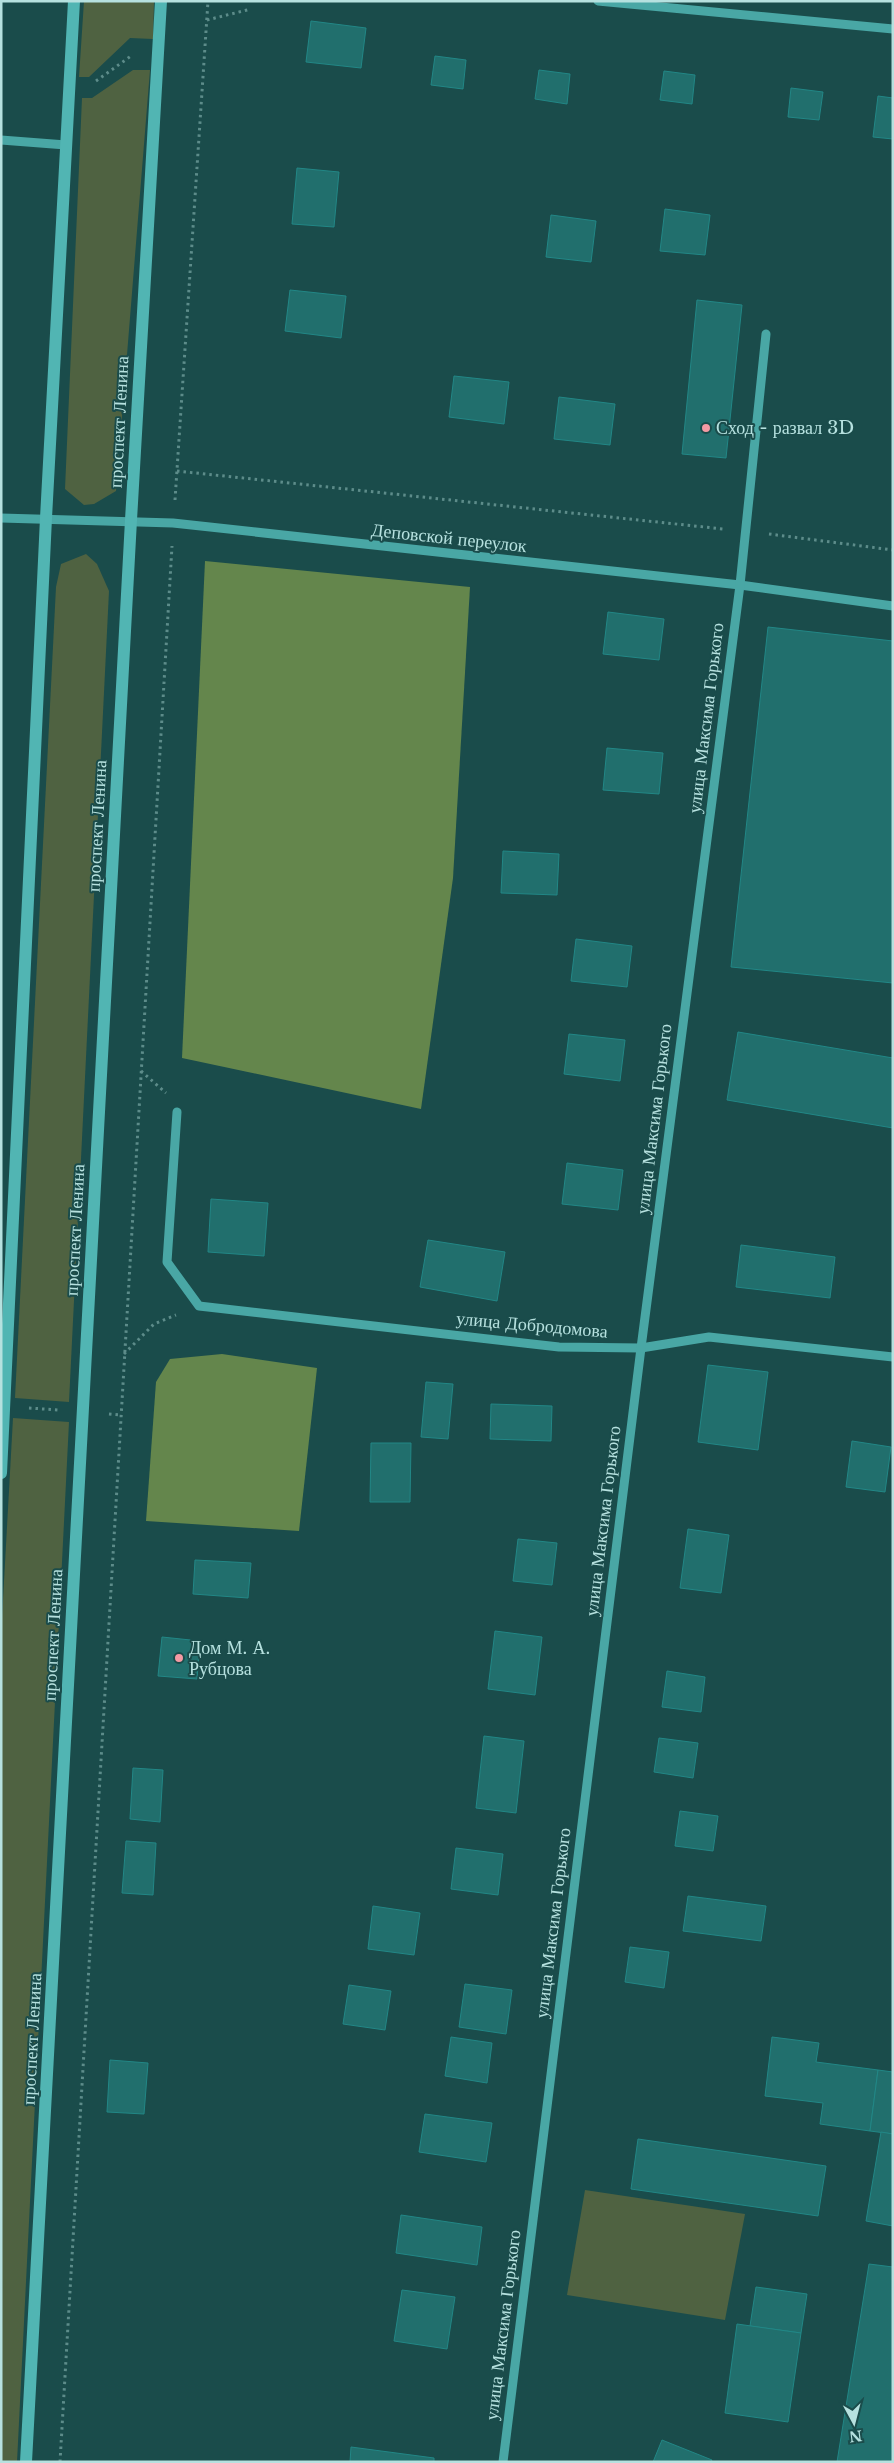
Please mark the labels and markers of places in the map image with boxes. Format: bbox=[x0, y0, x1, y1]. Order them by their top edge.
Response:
place label: Сход - развал 3D bbox=[716, 417, 854, 439]
marker: Сход - развал 3D bbox=[700, 422, 712, 434]
place label: Дом М. А. Рубцова bbox=[189, 1637, 270, 1680]
marker: Дом М. А. Рубцова bbox=[173, 1652, 185, 1664]

